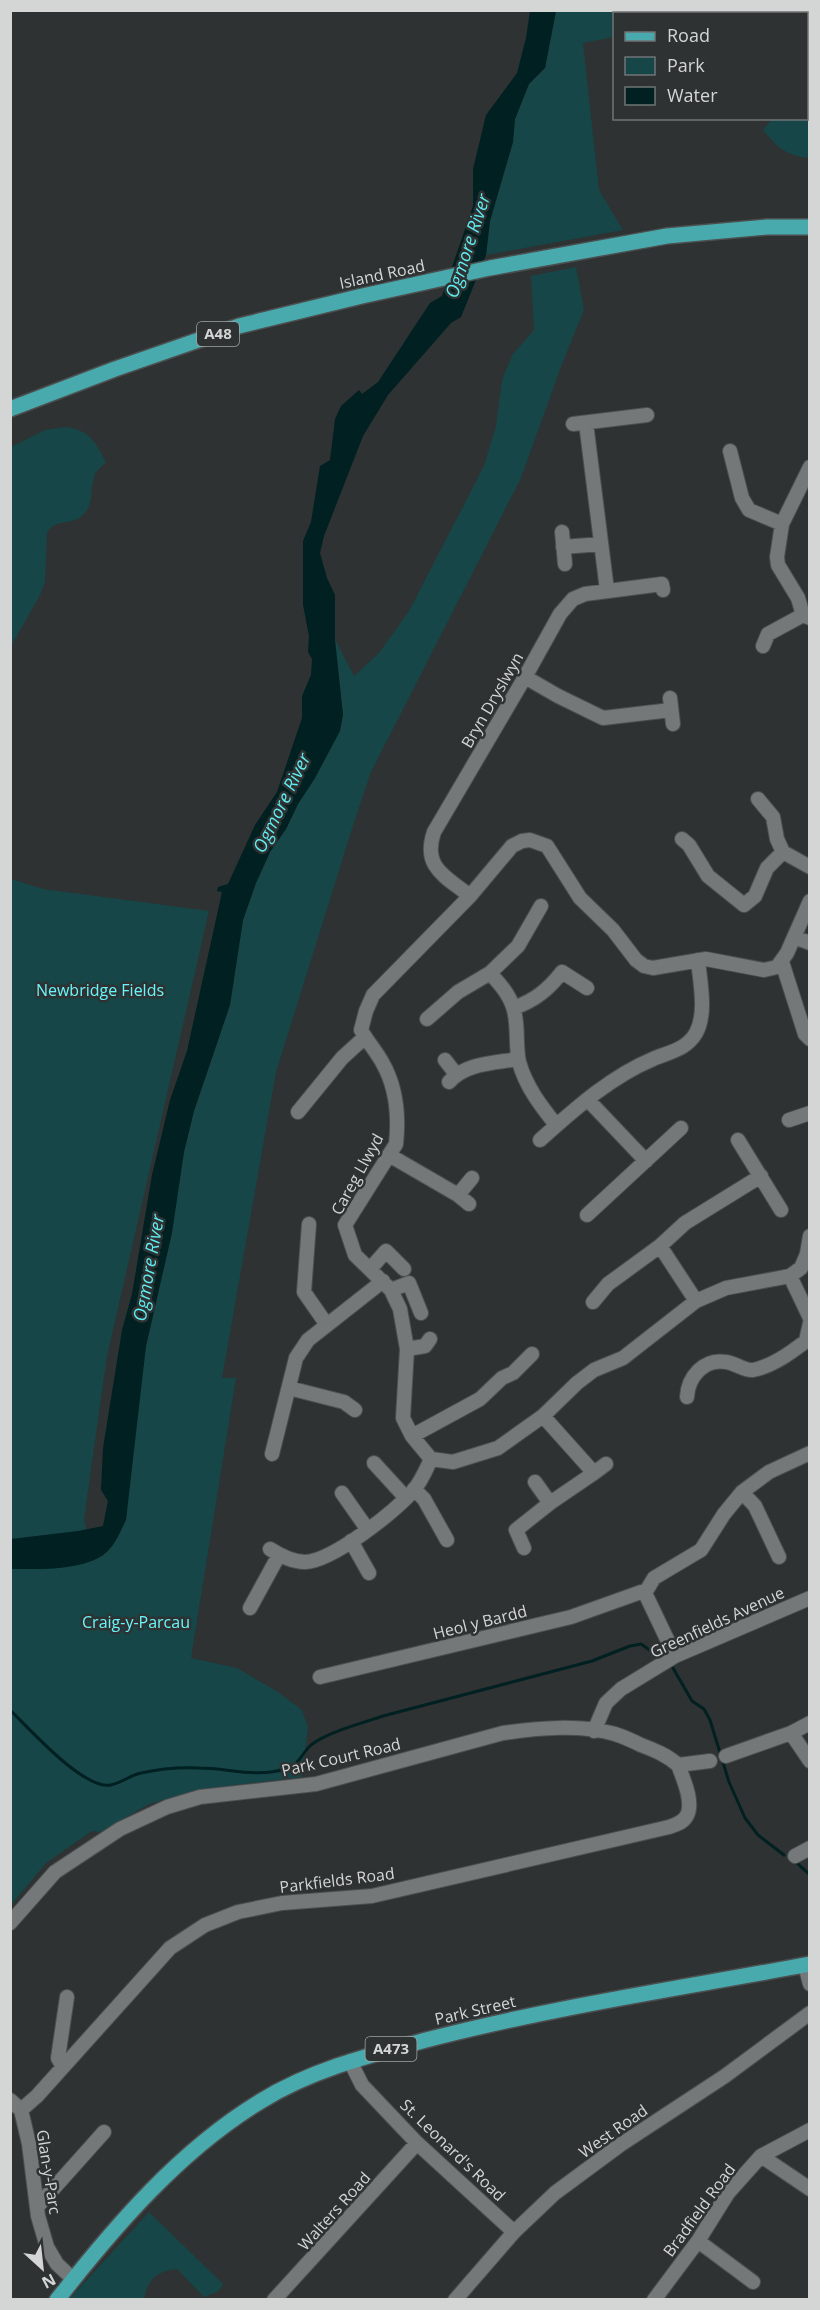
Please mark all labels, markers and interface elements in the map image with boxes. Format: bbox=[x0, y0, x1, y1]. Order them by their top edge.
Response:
legend bbox=[613, 12, 808, 120]
text: Road bbox=[667, 23, 710, 47]
text: Park bbox=[667, 53, 705, 77]
text: Water bbox=[667, 83, 718, 107]
water label: Ogmore River bbox=[439, 190, 495, 301]
street label: Island Road bbox=[337, 254, 427, 294]
road number: A48 bbox=[197, 322, 239, 346]
street label: Bryn Dryslwyn bbox=[456, 648, 528, 752]
water label: Ogmore River bbox=[247, 748, 316, 856]
park label: Newbridge Fields bbox=[36, 979, 164, 1001]
street label: Careg Llwyd bbox=[326, 1129, 388, 1219]
water label: Ogmore River bbox=[127, 1212, 169, 1323]
street label: Greenfields Avenue bbox=[646, 1581, 788, 1663]
street label: Heol y Bardd bbox=[431, 1600, 529, 1644]
park label: Craig-y-Parcau bbox=[82, 1611, 190, 1633]
street label: Park Court Road bbox=[279, 1733, 403, 1781]
street label: Parkfields Road bbox=[278, 1862, 396, 1898]
street label: Park Street bbox=[432, 1990, 518, 2030]
road number: A473 bbox=[366, 2037, 416, 2061]
street label: St. Leonard's Road bbox=[396, 2094, 510, 2206]
street label: West Road bbox=[574, 2099, 652, 2163]
street label: Glan-y-Parc bbox=[31, 2128, 67, 2216]
street label: Bradfield Road bbox=[658, 2159, 740, 2261]
street label: Walters Road bbox=[293, 2167, 375, 2255]
north arrow bbox=[12, 2238, 72, 2298]
text: N bbox=[38, 2269, 60, 2294]

